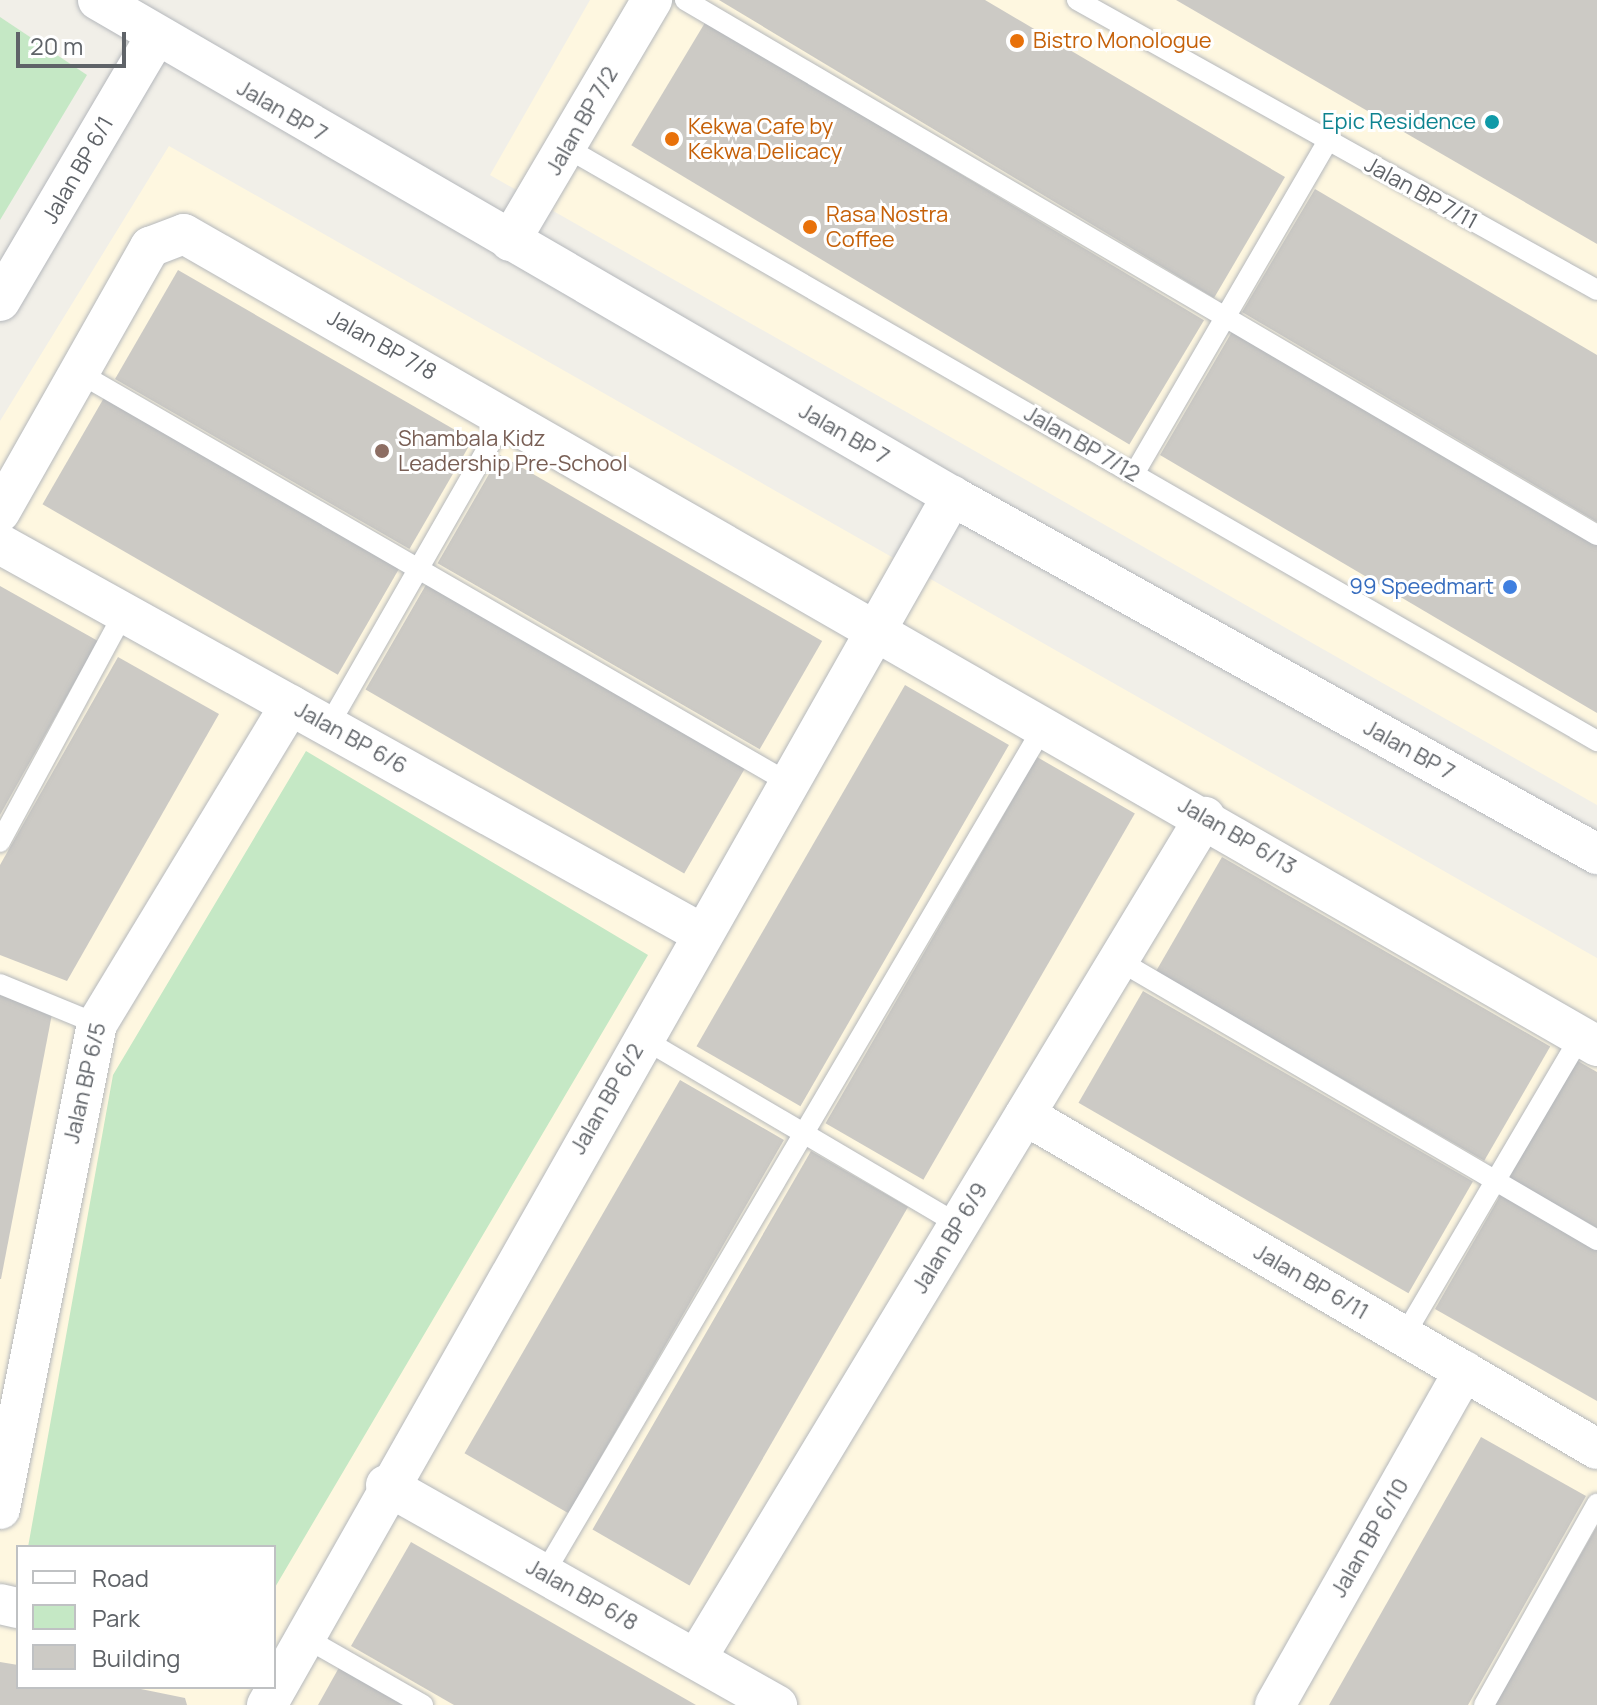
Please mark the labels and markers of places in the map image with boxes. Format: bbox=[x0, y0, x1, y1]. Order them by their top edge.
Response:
place label: Bistro Monologue bbox=[1033, 28, 1212, 54]
marker: Bistro Monologue bbox=[1008, 32, 1026, 50]
place label: Epic Residence bbox=[1322, 109, 1476, 135]
place label: Kekwa Cafe by Kekwa Delicacy bbox=[688, 113, 842, 164]
marker: Epic Residence bbox=[1483, 113, 1501, 131]
marker: Kekwa Cafe by Kekwa Delicacy bbox=[663, 130, 681, 148]
place label: Rasa Nostra Coffee bbox=[826, 201, 948, 252]
marker: Rasa Nostra Coffee bbox=[801, 218, 819, 236]
place label: Shambala Kidz Leadership Pre-School bbox=[398, 425, 628, 476]
marker: Shambala Kidz Leadership Pre-School bbox=[373, 442, 391, 460]
place label: 99 Speedmart bbox=[1349, 574, 1494, 600]
marker: 99 Speedmart bbox=[1501, 578, 1519, 596]

